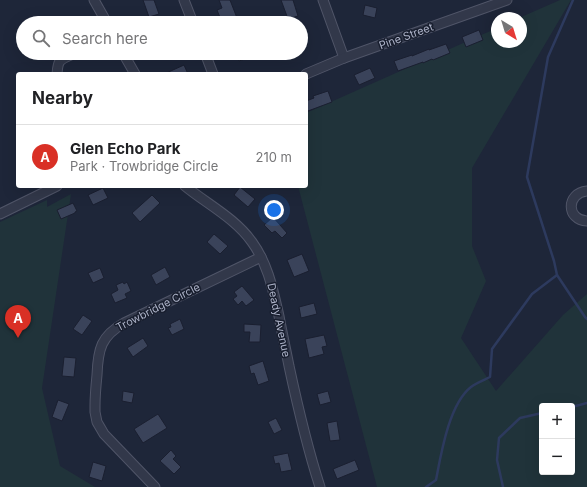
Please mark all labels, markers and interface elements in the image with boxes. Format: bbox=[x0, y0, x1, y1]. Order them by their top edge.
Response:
north arrow bbox=[491, 12, 527, 48]
search box bbox=[16, 16, 308, 60]
street label: Pine Street bbox=[377, 20, 435, 52]
icon: search bbox=[30, 27, 52, 49]
text: Search here bbox=[62, 29, 148, 48]
text: Nearby bbox=[32, 88, 93, 108]
text: Glen Echo Park bbox=[70, 139, 180, 158]
text: A bbox=[40, 149, 50, 165]
text: 210 m bbox=[256, 149, 292, 165]
text: Park · Trowbridge Circle bbox=[70, 158, 218, 174]
your location bbox=[264, 200, 284, 220]
street label: Trowbridge Circle bbox=[114, 280, 202, 334]
street label: Deady Avenue bbox=[264, 282, 294, 358]
pin: A bbox=[5, 305, 31, 338]
map controls bbox=[539, 403, 575, 475]
button: + bbox=[539, 403, 575, 439]
button: − bbox=[539, 439, 575, 475]

